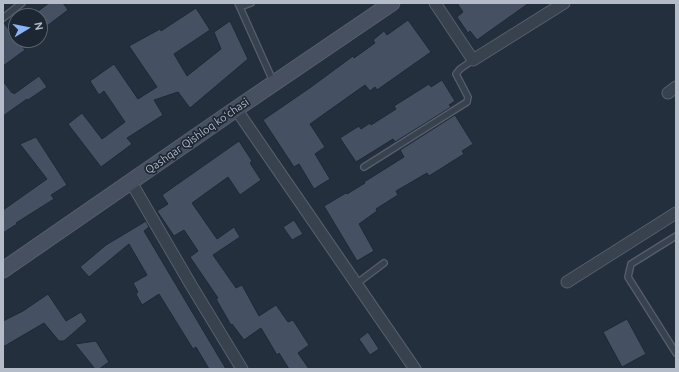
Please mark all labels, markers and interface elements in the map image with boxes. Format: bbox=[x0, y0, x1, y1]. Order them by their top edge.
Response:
north arrow bbox=[8, 8, 48, 48]
text: N bbox=[32, 21, 45, 31]
street label: Qashqar Qishloq koʻchasi bbox=[143, 95, 251, 177]

